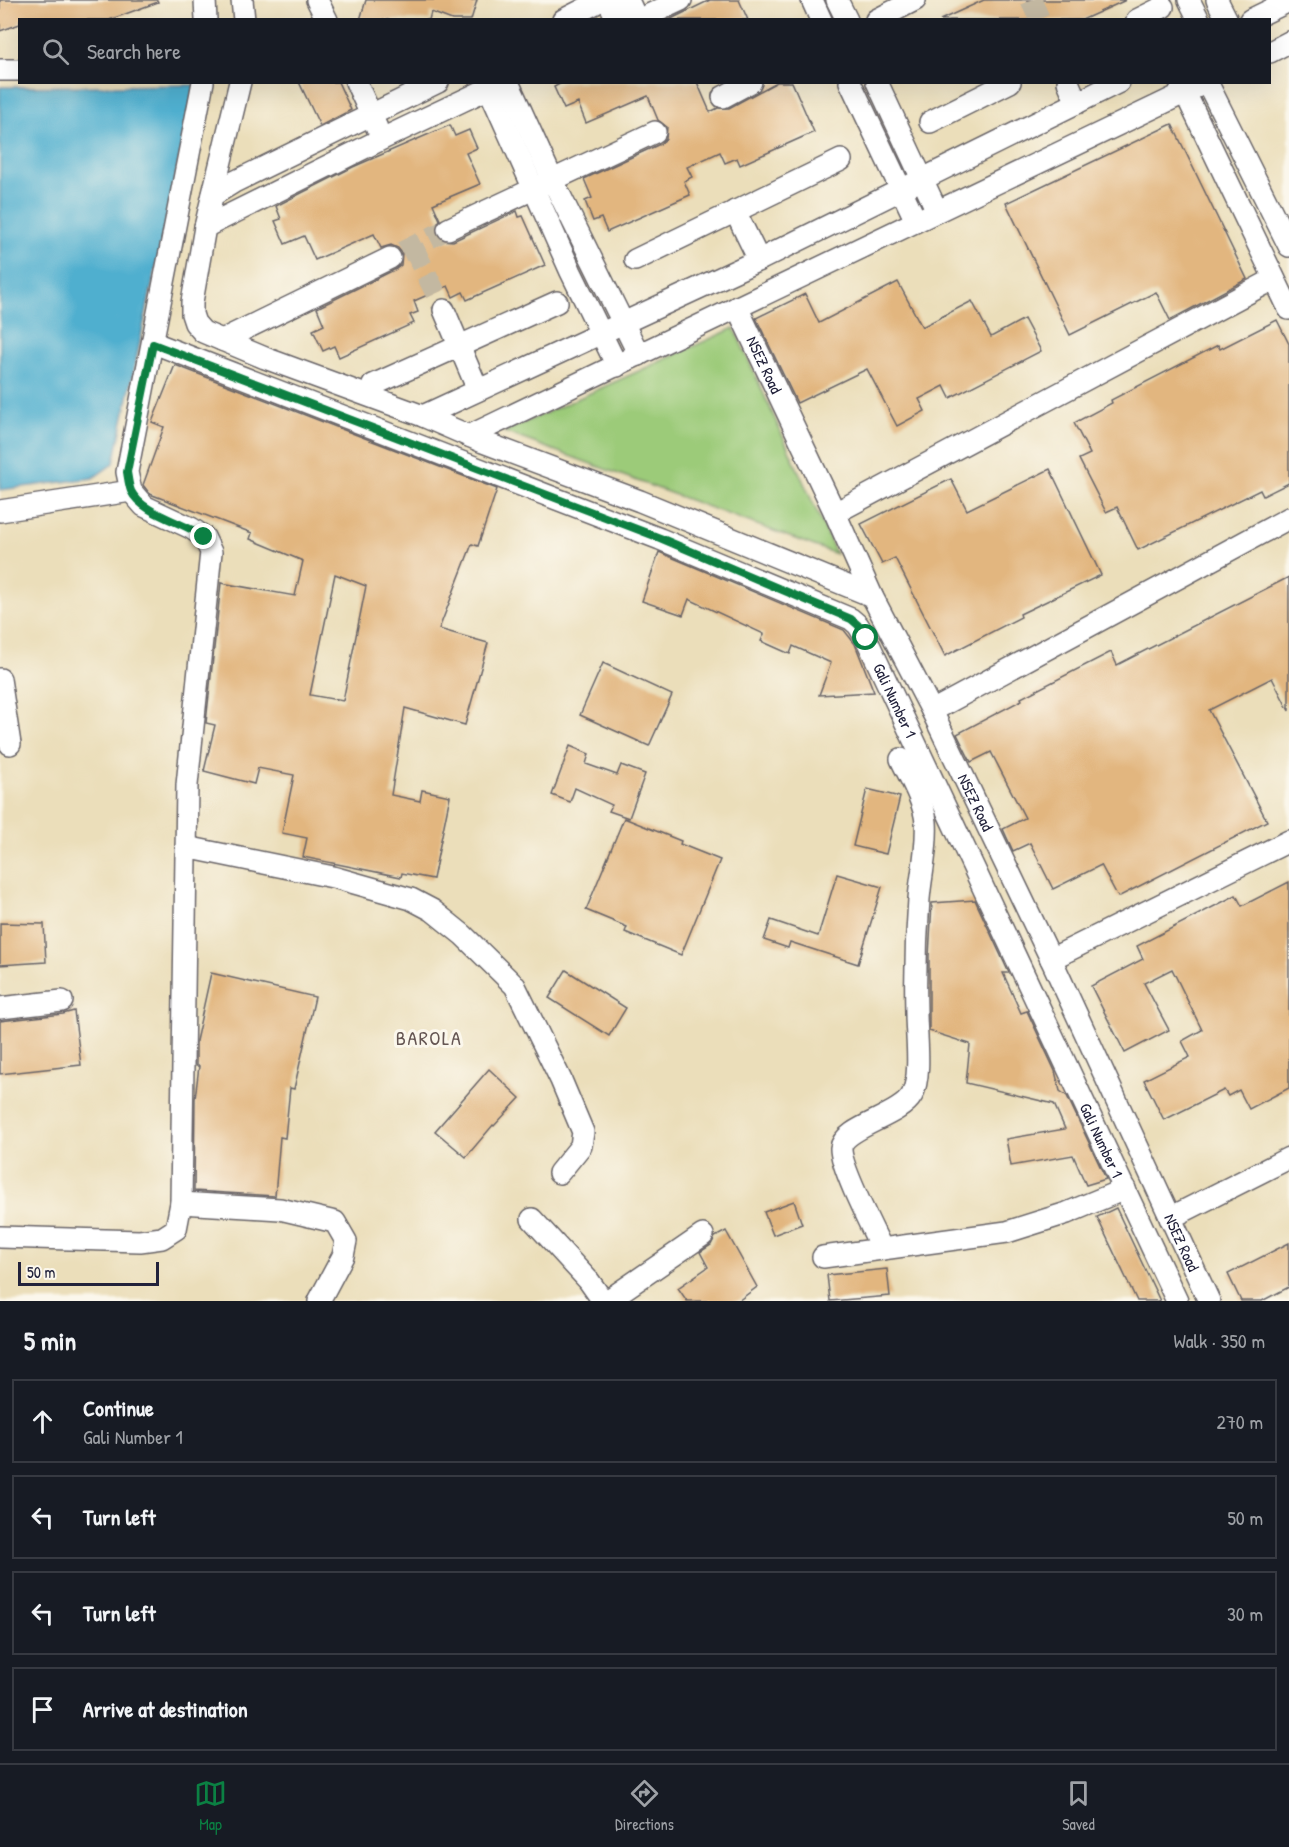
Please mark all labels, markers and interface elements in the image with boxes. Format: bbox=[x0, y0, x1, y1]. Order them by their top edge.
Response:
search box bbox=[18, 18, 1271, 84]
icon: search bbox=[39, 35, 72, 68]
text: Search here bbox=[87, 36, 181, 66]
street label: NSEZ Road bbox=[741, 333, 788, 397]
route end bbox=[190, 523, 216, 549]
route start bbox=[852, 624, 878, 650]
street label: Gali Number 1 bbox=[868, 659, 922, 741]
street label: NSEZ Road bbox=[953, 770, 999, 835]
district label: BAROLA bbox=[396, 1024, 462, 1051]
street label: Gali Number 1 bbox=[1075, 1099, 1129, 1181]
street label: NSEZ Road bbox=[1159, 1210, 1205, 1275]
scale bar bbox=[18, 1259, 159, 1286]
text: 50 m bbox=[27, 1261, 56, 1283]
text: 5 min bbox=[24, 1323, 76, 1358]
text: Walk · 350 m bbox=[1173, 1327, 1265, 1354]
text: Continue bbox=[83, 1393, 154, 1423]
icon: ahead bbox=[26, 1405, 59, 1438]
text: 270 m bbox=[1217, 1408, 1263, 1435]
text: Gali Number 1 bbox=[83, 1423, 183, 1450]
icon: left bbox=[26, 1501, 59, 1534]
text: Turn left bbox=[83, 1502, 156, 1532]
text: 50 m bbox=[1227, 1504, 1263, 1531]
icon: left bbox=[26, 1597, 59, 1630]
text: Turn left bbox=[83, 1598, 156, 1628]
text: 30 m bbox=[1227, 1600, 1263, 1627]
icon: arrive bbox=[26, 1693, 59, 1726]
text: Arrive at destination bbox=[83, 1694, 248, 1724]
tab: Map bbox=[194, 1777, 227, 1835]
tab: Directions bbox=[615, 1777, 674, 1835]
tab: Saved bbox=[1062, 1777, 1095, 1835]

